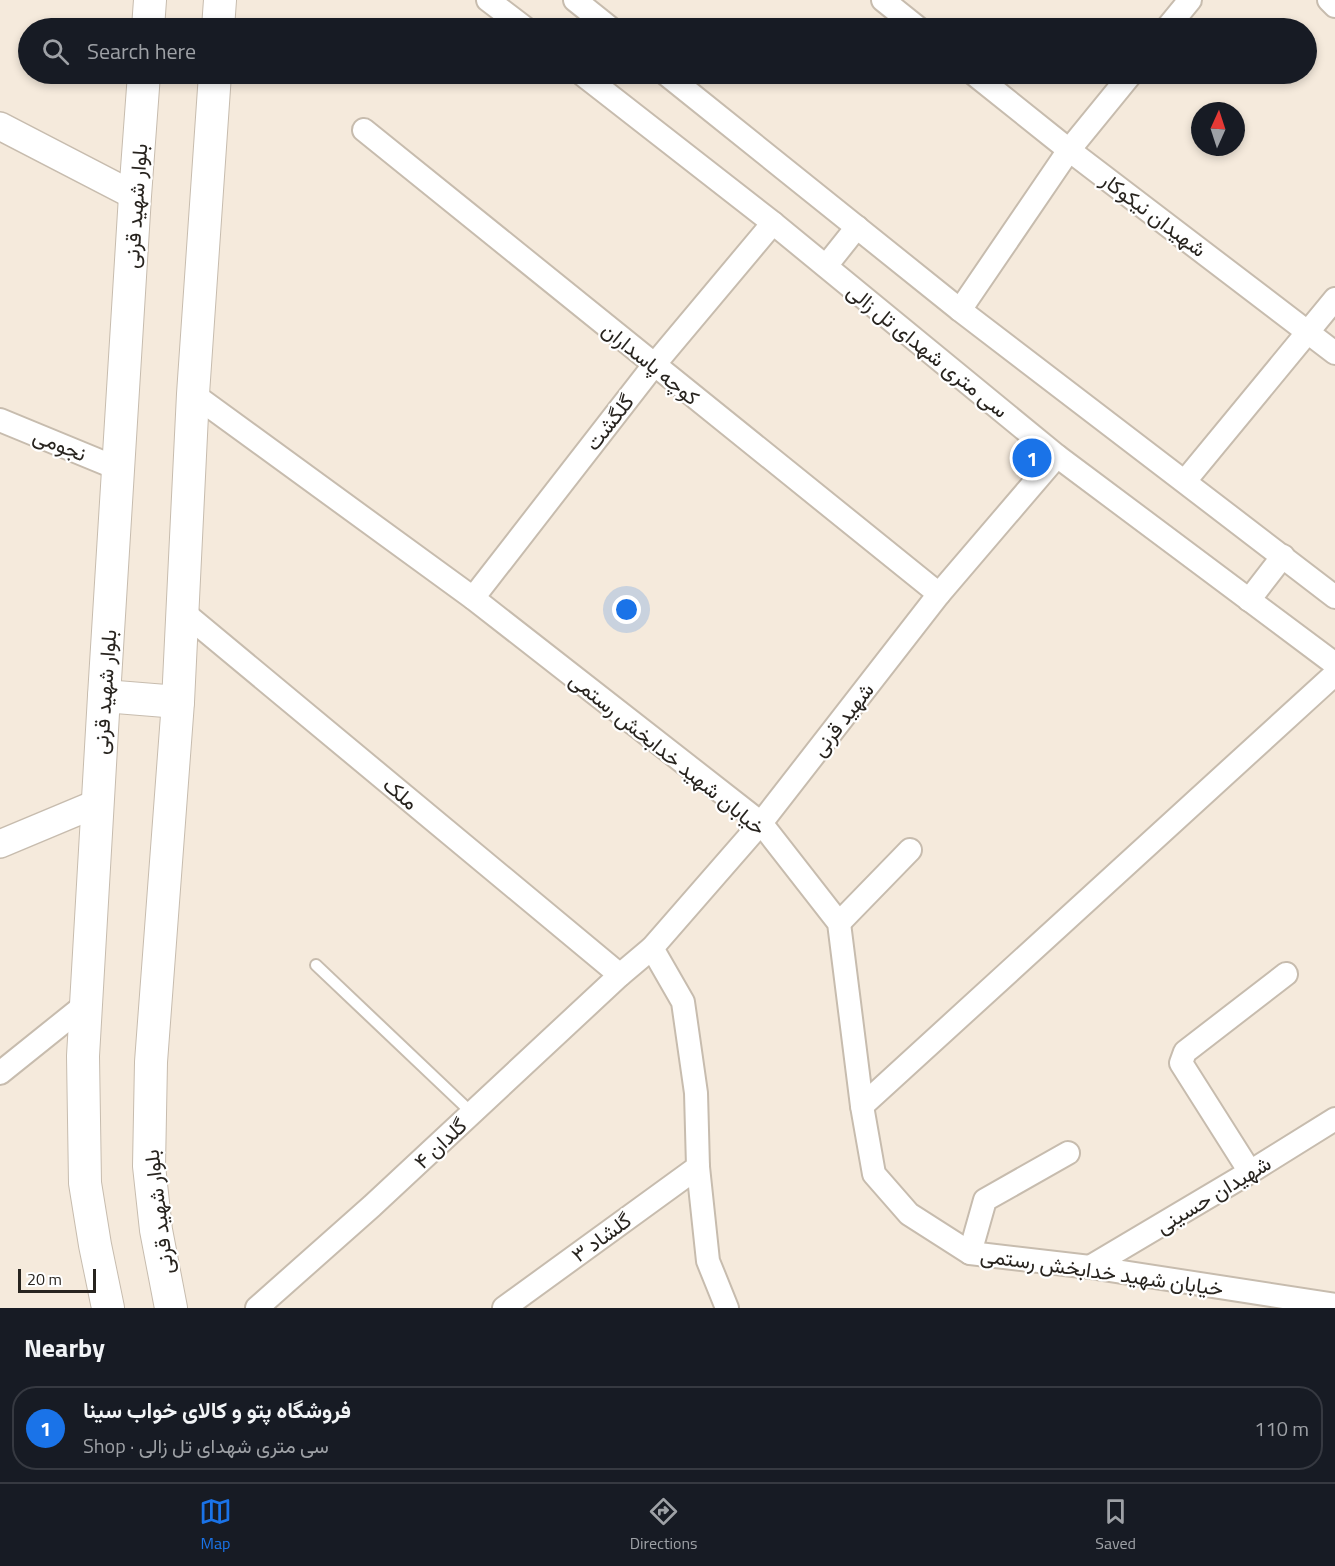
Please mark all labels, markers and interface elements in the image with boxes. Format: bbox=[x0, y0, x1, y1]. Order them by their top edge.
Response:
search box bbox=[18, 18, 1317, 84]
text: Search here bbox=[87, 34, 196, 68]
icon: search bbox=[39, 35, 72, 68]
north arrow bbox=[1191, 102, 1245, 156]
street label: بلوار شهید قرنی bbox=[115, 142, 155, 270]
street label: شهیدان نیکوکار bbox=[1094, 163, 1214, 264]
street label: سی متری شهدای تل زالی bbox=[840, 275, 1016, 425]
street label: کوچه پاسداران bbox=[595, 314, 707, 412]
street label: گلگشت bbox=[577, 387, 641, 457]
street label: نجومی bbox=[29, 419, 91, 469]
pin: 1 bbox=[1012, 436, 1052, 480]
your location bbox=[612, 595, 641, 624]
street label: بلوار شهید قرنی bbox=[84, 628, 124, 756]
street label: خیابان شهید خدابخش رستمی bbox=[563, 663, 773, 843]
street label: شهید قرنی bbox=[803, 675, 881, 763]
street label: ملک bbox=[376, 769, 426, 817]
street label: گلدان ۴ bbox=[406, 1110, 474, 1176]
street label: شهیدان حسینی bbox=[1149, 1147, 1277, 1241]
street label: بلوار شهید قرنی bbox=[134, 1148, 182, 1276]
street label: گلشاد ۳ bbox=[564, 1204, 638, 1270]
street label: خیابان شهید خدابخش رستمی bbox=[978, 1238, 1226, 1304]
scale bar bbox=[18, 1266, 96, 1294]
text: 20 m bbox=[27, 1267, 62, 1291]
text: Nearby bbox=[24, 1328, 105, 1367]
text: فروشگاه پتو و کالای خواب سینا bbox=[83, 1393, 351, 1427]
text: 1 bbox=[40, 1413, 51, 1444]
text: 110 m bbox=[1254, 1413, 1309, 1444]
text: Shop · سی متری شهدای تل زالی bbox=[83, 1430, 329, 1461]
tab: Map bbox=[199, 1495, 232, 1555]
tab: Directions bbox=[630, 1495, 698, 1555]
tab: Saved bbox=[1095, 1495, 1136, 1555]

